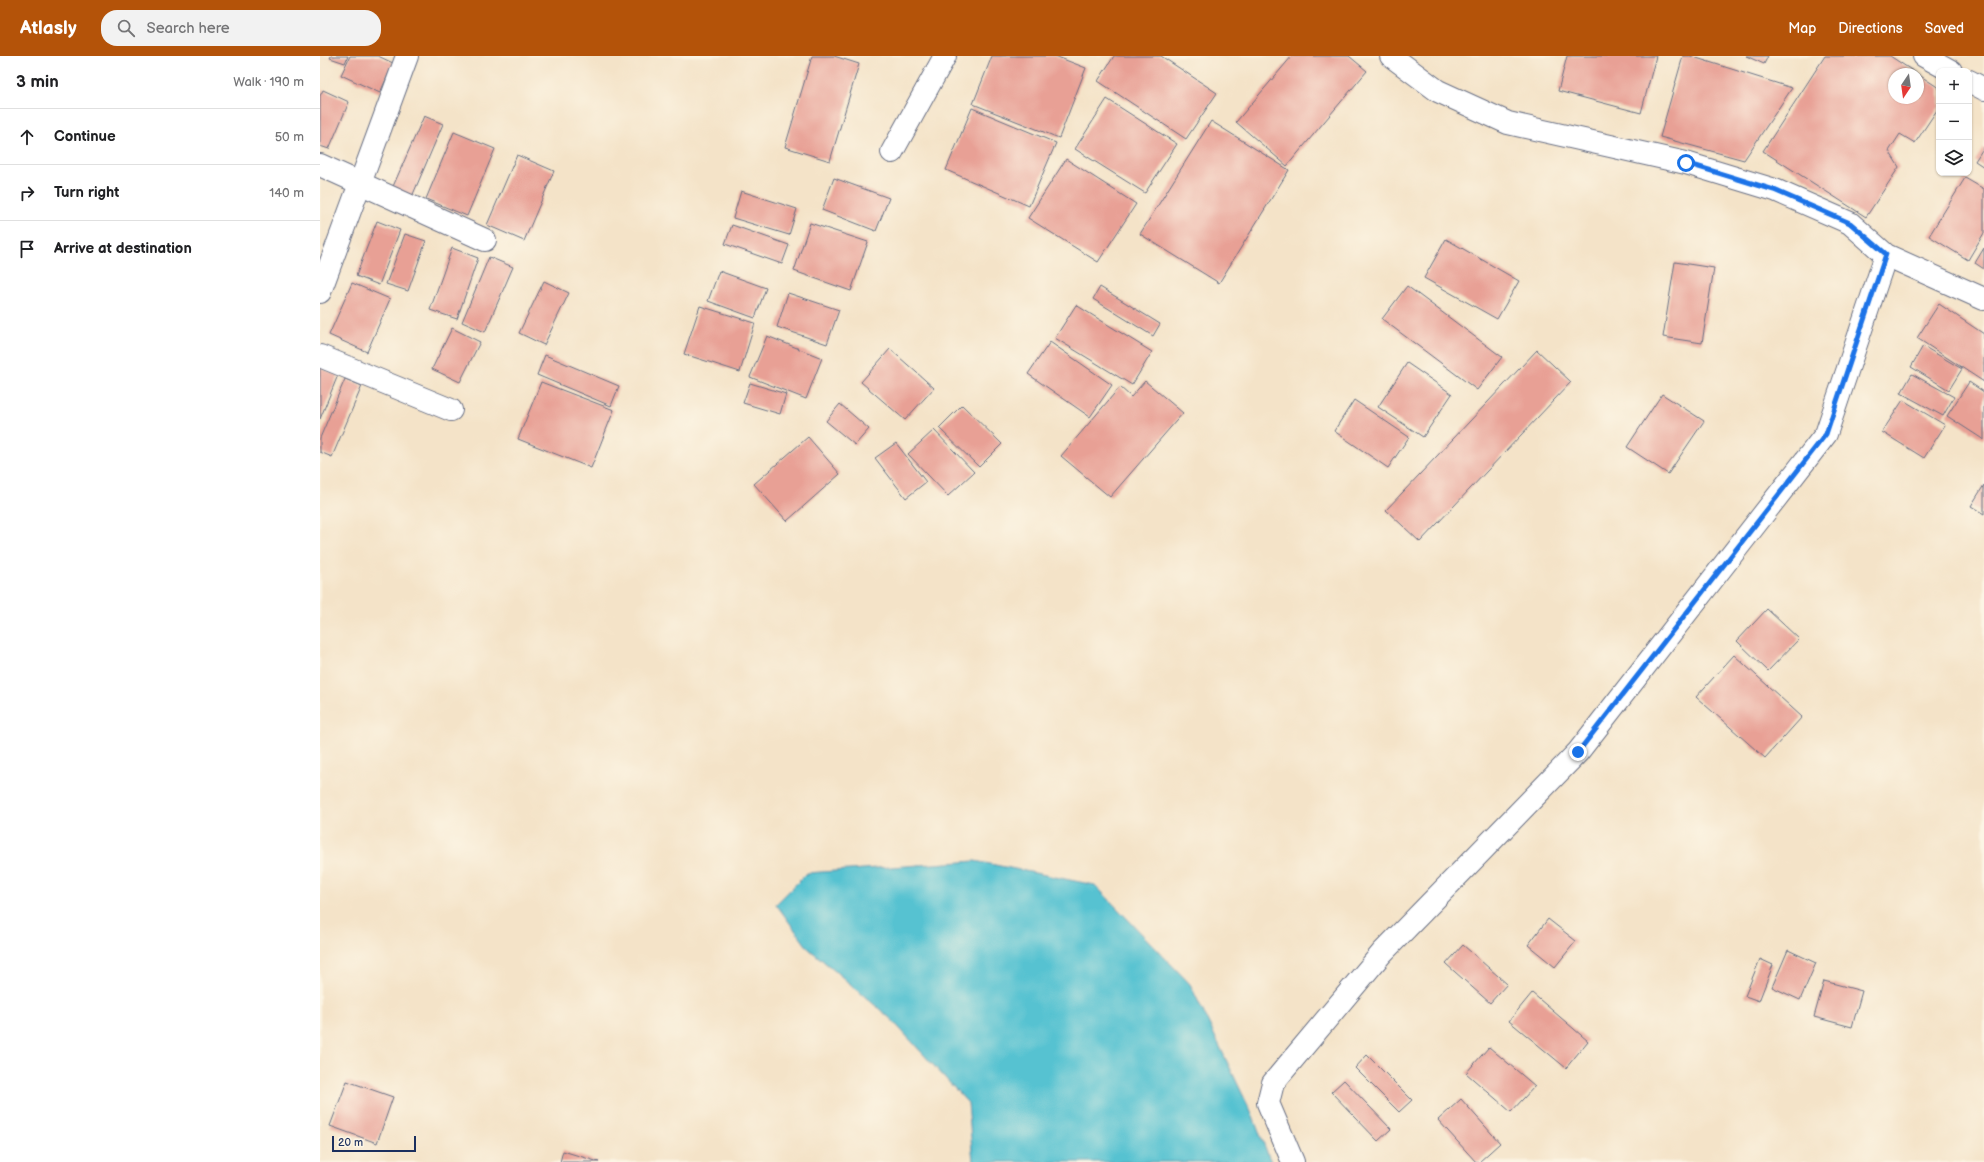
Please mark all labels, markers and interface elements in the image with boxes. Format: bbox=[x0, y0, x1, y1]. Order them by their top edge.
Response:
search box bbox=[101, 10, 381, 46]
text: Atlasly bbox=[20, 17, 77, 40]
icon: search bbox=[115, 17, 137, 39]
text: Search here bbox=[147, 19, 230, 38]
text: Map bbox=[1788, 20, 1816, 37]
text: Directions bbox=[1838, 20, 1903, 37]
text: Saved bbox=[1925, 20, 1964, 37]
north arrow bbox=[1888, 68, 1924, 104]
map controls bbox=[1936, 68, 1972, 176]
button: + bbox=[1936, 68, 1972, 104]
text: 3 min bbox=[16, 72, 59, 92]
text: Walk · 190 m bbox=[233, 74, 304, 90]
button: − bbox=[1936, 104, 1972, 140]
icon: ahead bbox=[16, 126, 38, 148]
text: Continue bbox=[54, 127, 116, 146]
text: 50 m bbox=[275, 129, 304, 145]
button: layers bbox=[1936, 140, 1972, 176]
route start bbox=[1677, 154, 1695, 172]
icon: right bbox=[16, 182, 38, 204]
text: Turn right bbox=[54, 183, 119, 202]
text: 140 m bbox=[269, 185, 304, 201]
icon: arrive bbox=[16, 238, 38, 260]
text: Arrive at destination bbox=[54, 239, 192, 258]
route end bbox=[1569, 743, 1587, 761]
scale bar bbox=[332, 1134, 416, 1153]
text: 20 m bbox=[338, 1136, 363, 1149]

